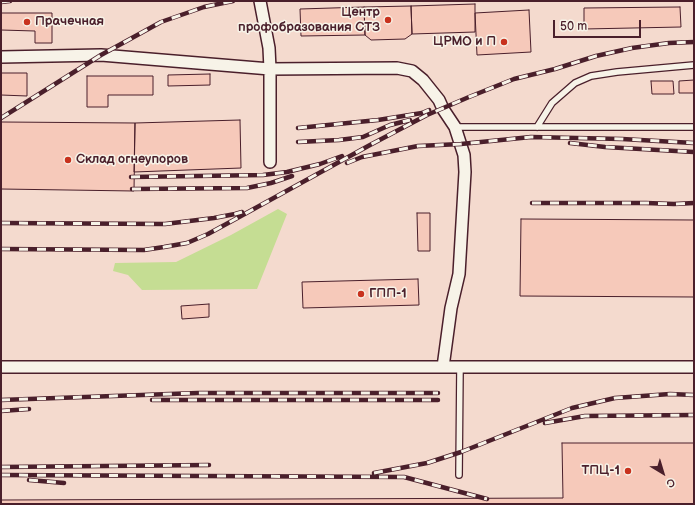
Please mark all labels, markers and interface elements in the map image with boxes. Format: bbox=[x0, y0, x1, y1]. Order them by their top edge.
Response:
place label: Центр профобразования СТЗ bbox=[238, 5, 380, 36]
scale bar bbox=[555, 12, 643, 38]
place label: Прачечная bbox=[35, 14, 104, 30]
marker: Центр профобразования СТЗ bbox=[383, 15, 393, 25]
marker: Прачечная bbox=[22, 17, 32, 27]
text: 50 m bbox=[560, 19, 587, 34]
place label: ЦРМО и П bbox=[433, 34, 496, 50]
marker: ЦРМО и П bbox=[499, 37, 509, 47]
place label: Склад огнеупоров bbox=[76, 152, 188, 168]
marker: Склад огнеупоров bbox=[63, 155, 73, 165]
place label: ГПП-1 bbox=[369, 286, 407, 302]
marker: ГПП-1 bbox=[356, 289, 366, 299]
north arrow bbox=[643, 453, 683, 493]
place label: ТПЦ-1 bbox=[581, 463, 620, 479]
marker: ТПЦ-1 bbox=[623, 466, 633, 476]
text: С bbox=[664, 475, 678, 490]

